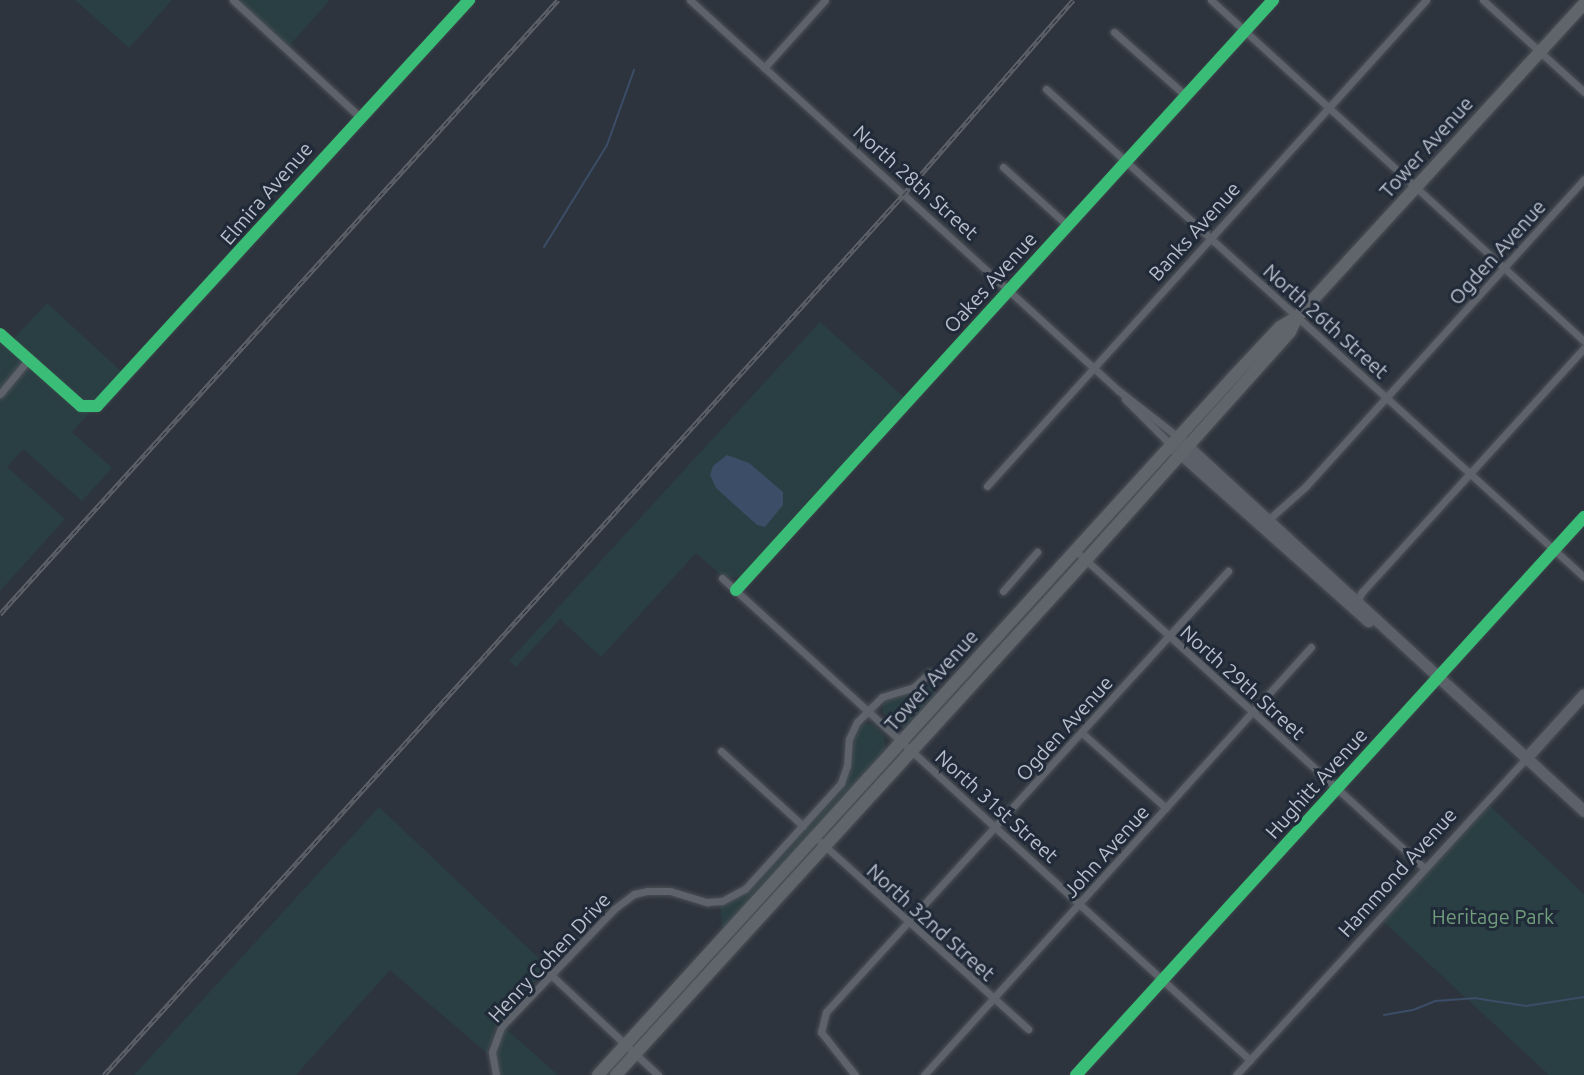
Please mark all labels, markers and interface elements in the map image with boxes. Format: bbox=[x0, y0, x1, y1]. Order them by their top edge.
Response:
street label: Tower Avenue bbox=[1374, 91, 1478, 203]
street label: North 28th Street bbox=[849, 120, 983, 244]
street label: Elmira Avenue bbox=[215, 137, 317, 249]
street label: Banks Avenue bbox=[1143, 176, 1245, 286]
street label: Ogden Avenue bbox=[1444, 194, 1550, 310]
street label: Oakes Avenue bbox=[939, 227, 1041, 337]
street label: North 26th Street bbox=[1259, 259, 1393, 383]
street label: North 29th Street bbox=[1176, 620, 1310, 744]
street label: Tower Avenue bbox=[879, 624, 983, 736]
street label: Ogden Avenue bbox=[1011, 670, 1117, 786]
street label: Hughitt Avenue bbox=[1260, 723, 1372, 843]
street label: North 31st Street bbox=[931, 745, 1063, 867]
street label: John Avenue bbox=[1058, 800, 1154, 902]
street label: Hammond Avenue bbox=[1333, 802, 1461, 942]
street label: North 32nd Street bbox=[862, 858, 1000, 986]
street label: Henry Cohen Drive bbox=[483, 887, 615, 1027]
park label: Heritage Park bbox=[1432, 904, 1554, 928]

